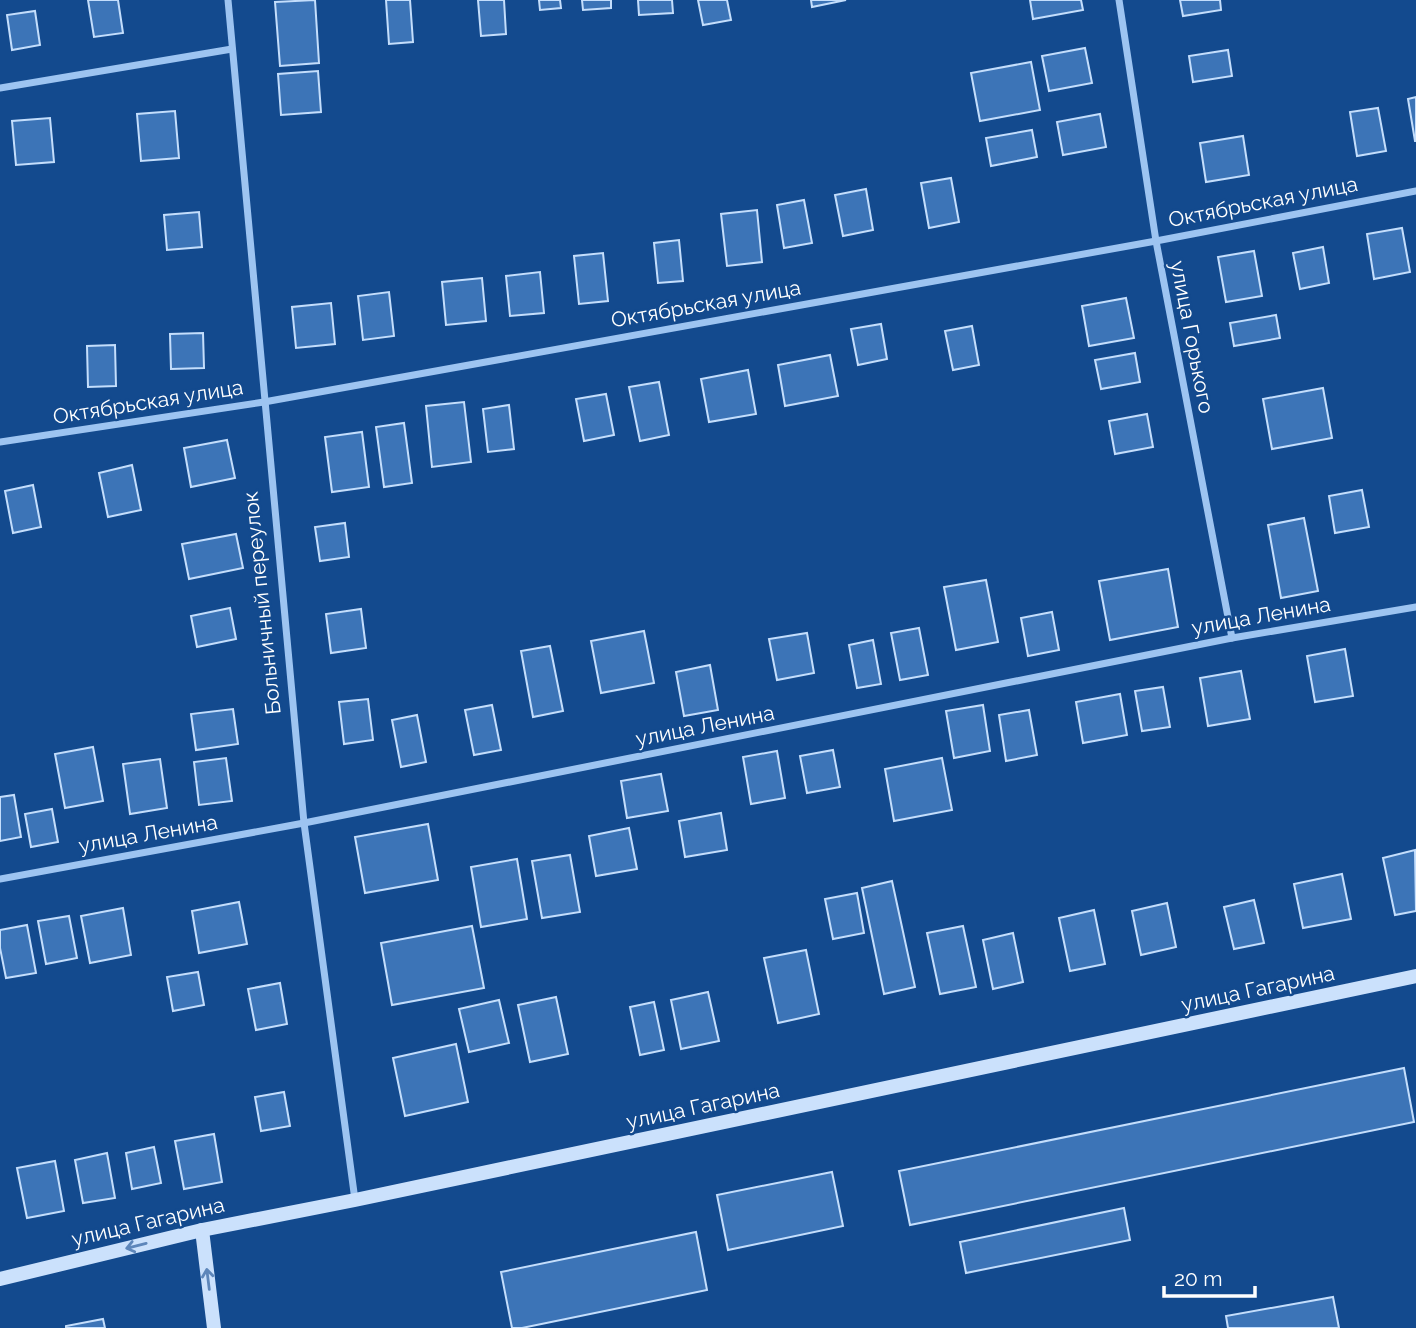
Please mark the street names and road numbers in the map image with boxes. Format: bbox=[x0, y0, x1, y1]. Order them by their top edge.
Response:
street label: Октябрьская улица bbox=[1166, 171, 1360, 232]
street label: улица Горького bbox=[1165, 258, 1220, 415]
street label: Октябрьская улица bbox=[609, 275, 803, 333]
street label: Октябрьская улица bbox=[51, 374, 245, 429]
street label: Больничный переулок bbox=[237, 490, 286, 716]
street label: улица Ленина bbox=[1189, 591, 1332, 640]
street label: улица Ленина bbox=[633, 700, 776, 751]
street label: улица Ленина bbox=[76, 809, 219, 858]
street label: улица Гагарина bbox=[1179, 960, 1337, 1017]
street label: улица Гагарина bbox=[624, 1077, 782, 1134]
street label: улица Гагарина bbox=[69, 1192, 227, 1251]

